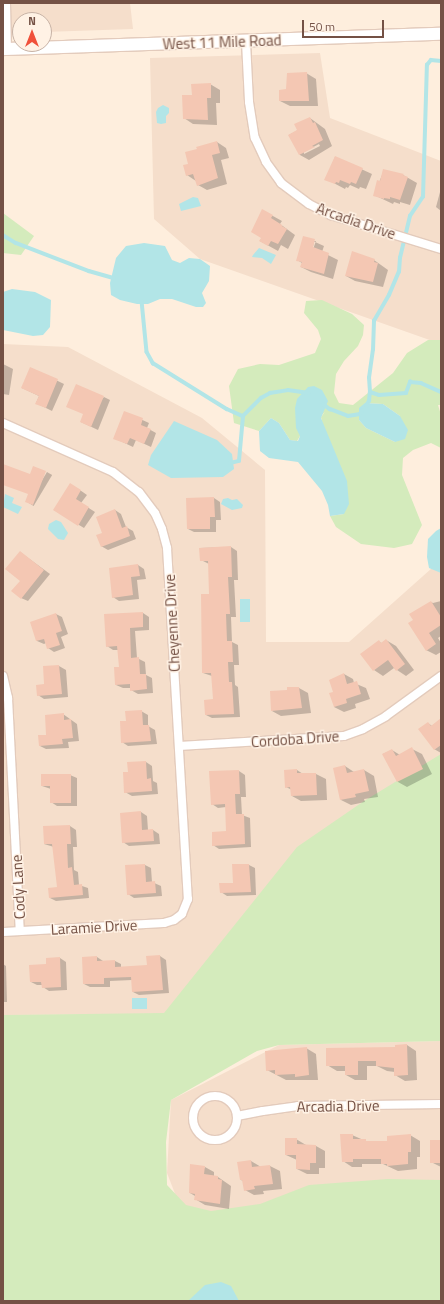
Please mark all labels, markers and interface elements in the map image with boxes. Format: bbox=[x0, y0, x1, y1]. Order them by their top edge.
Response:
north arrow bbox=[12, 12, 52, 52]
scale bar bbox=[304, 12, 386, 38]
text: N bbox=[28, 13, 36, 29]
text: 50 m bbox=[309, 17, 335, 36]
street label: West 11 Mile Road bbox=[162, 31, 282, 53]
street label: Arcadia Drive bbox=[314, 199, 398, 243]
street label: Cheyenne Drive bbox=[160, 574, 184, 672]
street label: Cordoba Drive bbox=[250, 727, 340, 751]
street label: Cody Lane bbox=[7, 854, 29, 920]
street label: Laramie Drive bbox=[50, 916, 138, 938]
street label: Arcadia Drive bbox=[296, 1096, 380, 1116]

